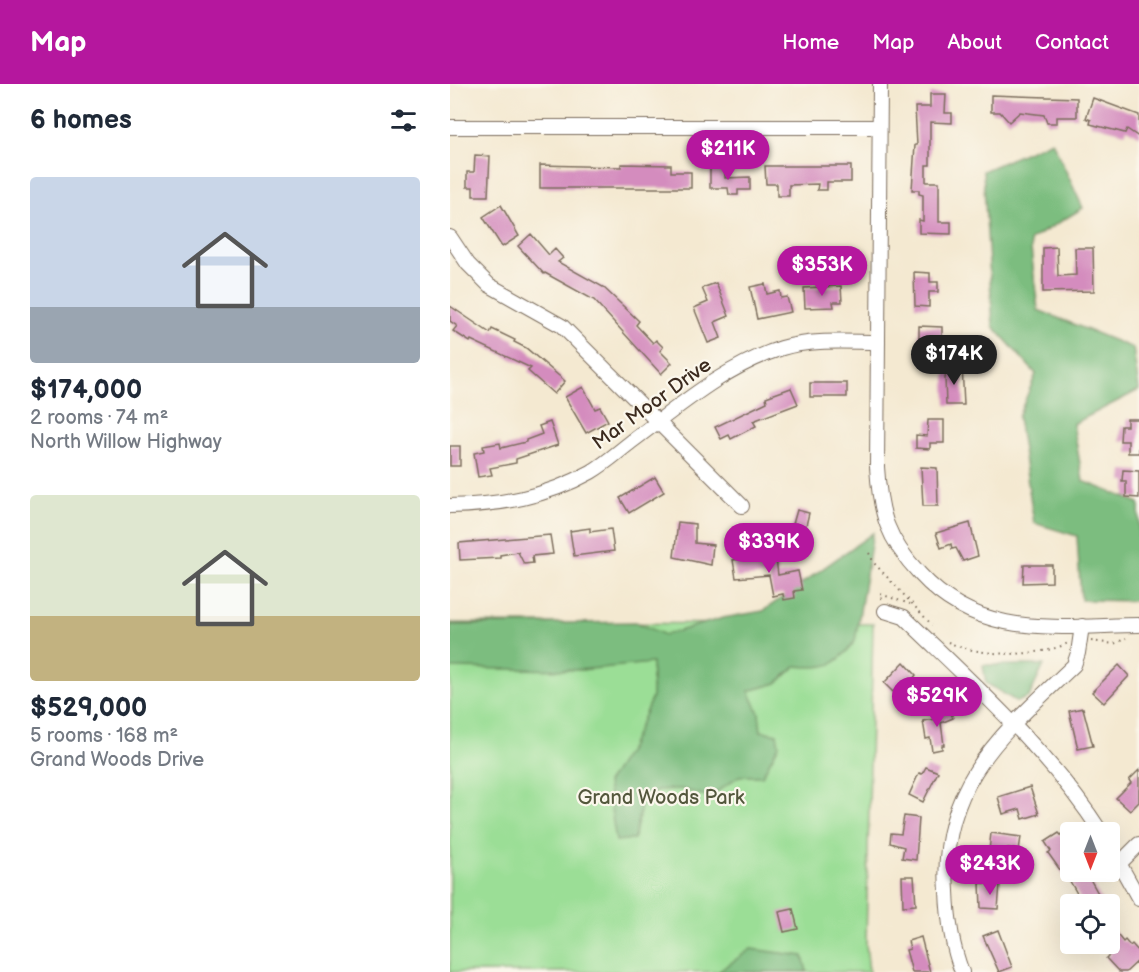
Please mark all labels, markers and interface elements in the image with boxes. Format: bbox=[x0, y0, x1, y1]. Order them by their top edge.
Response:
text: Map bbox=[30, 26, 86, 59]
text: Home bbox=[782, 30, 839, 55]
text: Map bbox=[872, 30, 914, 55]
text: About bbox=[947, 30, 1002, 55]
text: Contact bbox=[1035, 30, 1109, 55]
icon: filters bbox=[387, 104, 420, 137]
text: 6 homes bbox=[30, 105, 132, 136]
pin: $211K bbox=[686, 130, 770, 181]
text: $211K bbox=[700, 137, 756, 161]
icon: home bbox=[171, 216, 279, 324]
pin: $353K bbox=[780, 246, 864, 297]
text: $353K bbox=[791, 253, 853, 277]
pin: $174K bbox=[912, 335, 996, 386]
text: $174K bbox=[925, 342, 983, 366]
street label: Mar Moor Drive bbox=[588, 353, 716, 455]
text: $174,000 bbox=[30, 375, 142, 406]
text: 2 rooms · 74 m² bbox=[30, 406, 168, 430]
text: North Willow Highway bbox=[30, 430, 222, 454]
pin: $339K bbox=[727, 523, 811, 574]
text: $339K bbox=[738, 530, 800, 554]
icon: home bbox=[171, 534, 279, 642]
pin: $529K bbox=[895, 677, 979, 728]
text: $529K bbox=[906, 684, 968, 708]
text: $529,000 bbox=[30, 693, 147, 724]
text: 5 rooms · 168 m² bbox=[30, 724, 178, 748]
text: Grand Woods Drive bbox=[30, 748, 204, 772]
park label: Grand Woods Park bbox=[577, 786, 745, 810]
north arrow bbox=[1060, 822, 1120, 882]
map controls bbox=[1060, 822, 1120, 954]
pin: $243K bbox=[948, 845, 1032, 896]
text: $243K bbox=[959, 852, 1021, 876]
button: locate bbox=[1060, 894, 1120, 954]

